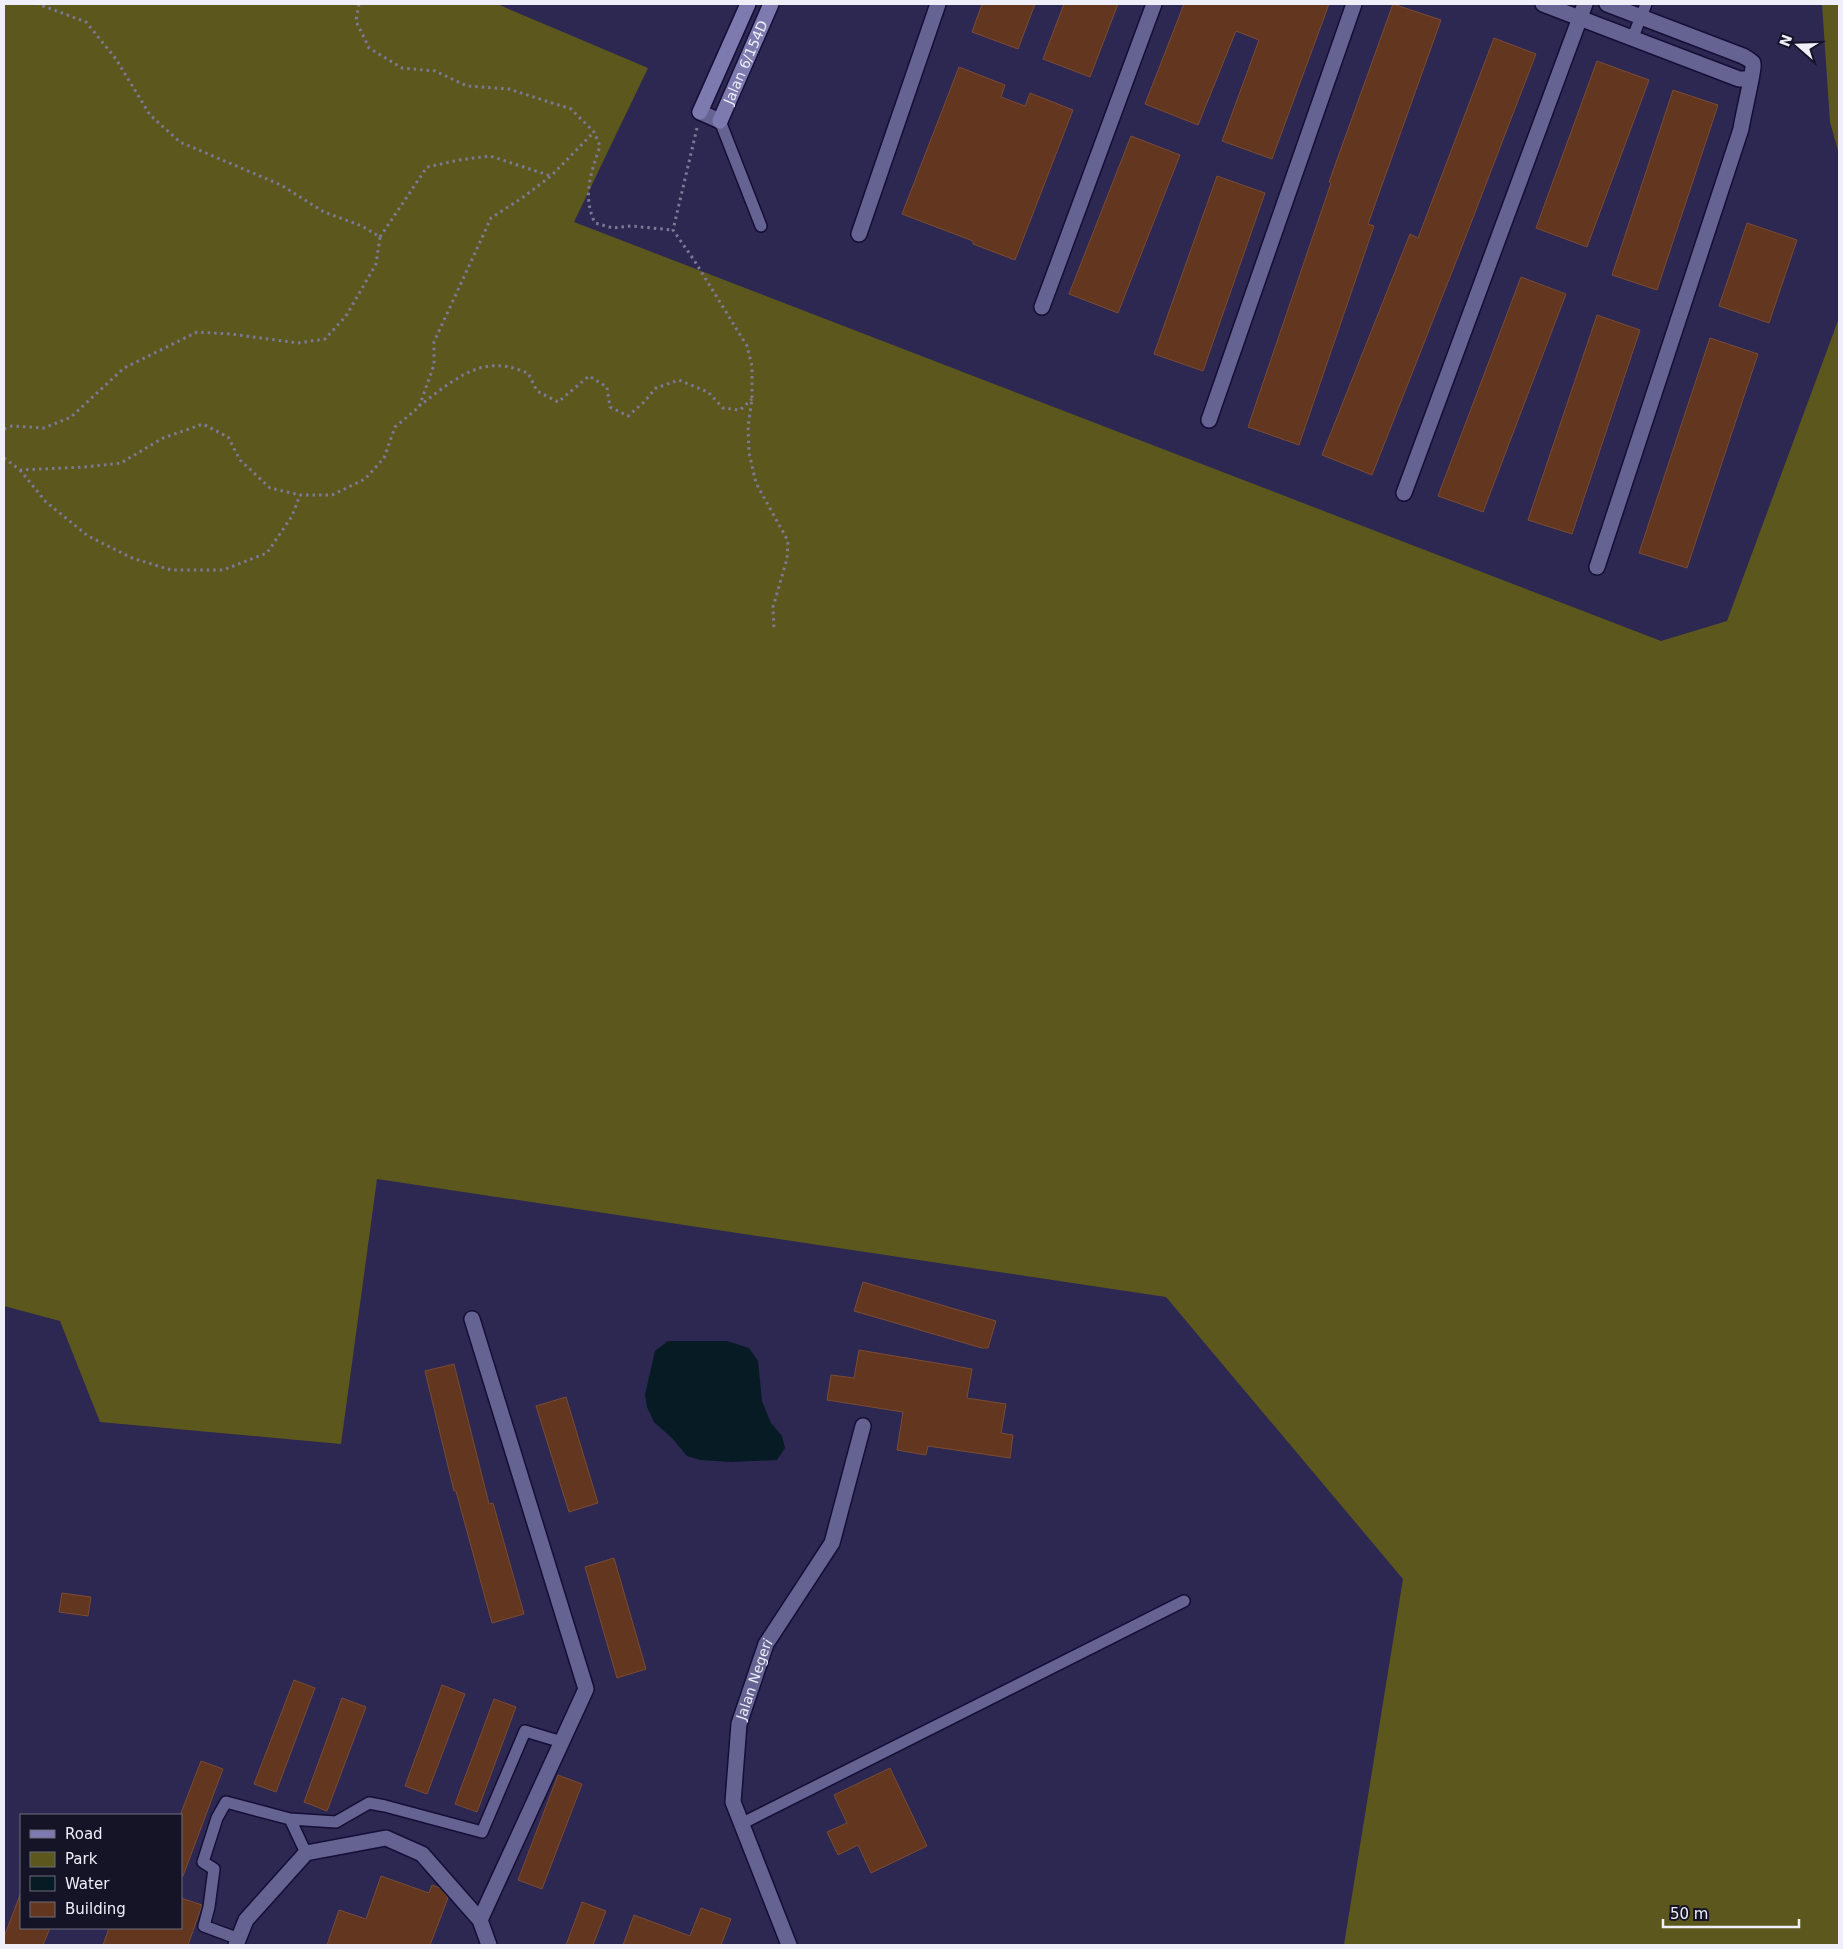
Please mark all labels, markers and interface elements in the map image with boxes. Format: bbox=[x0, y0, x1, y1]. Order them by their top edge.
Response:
street label: Jalan 6/154D bbox=[720, 18, 771, 108]
north arrow bbox=[1773, 20, 1823, 70]
text: N bbox=[1776, 32, 1795, 49]
street label: Jalan Negeri bbox=[733, 1635, 776, 1723]
legend bbox=[20, 1814, 182, 1929]
text: Road bbox=[65, 1825, 103, 1843]
text: Park bbox=[65, 1850, 98, 1868]
text: Water bbox=[65, 1875, 110, 1893]
scale bar bbox=[1663, 1896, 1799, 1928]
text: Building bbox=[65, 1900, 126, 1918]
text: 50 m bbox=[1670, 1905, 1708, 1923]

